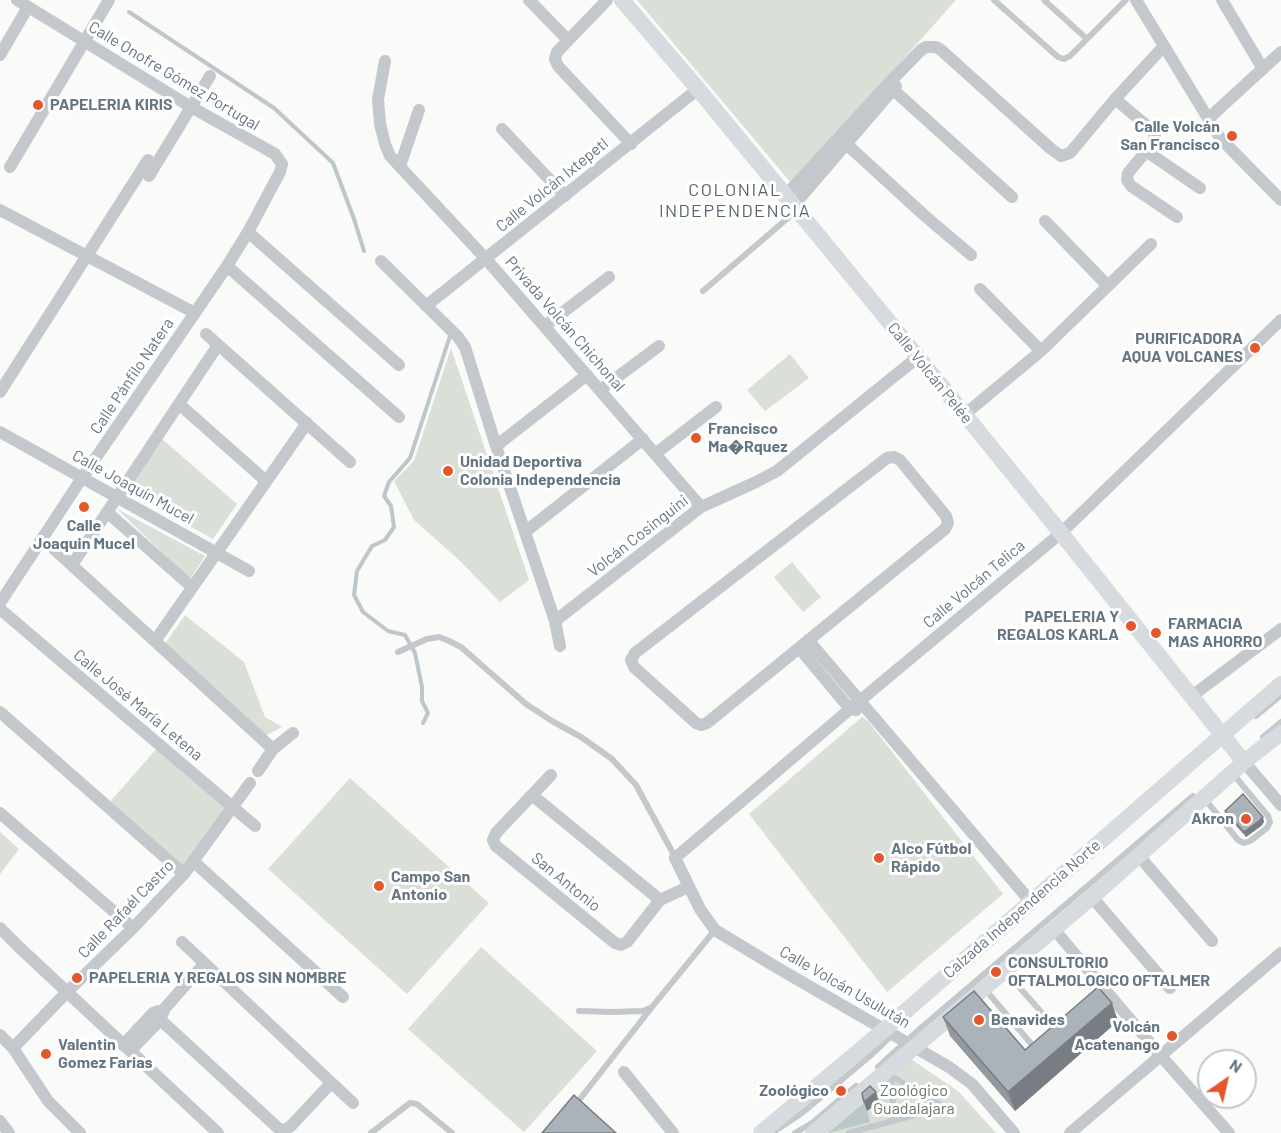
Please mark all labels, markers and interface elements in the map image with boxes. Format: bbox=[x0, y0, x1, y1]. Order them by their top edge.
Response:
street label: Calle Onofre Gómez Portugal bbox=[85, 17, 263, 135]
place label: PAPELERIA KIRIS bbox=[50, 95, 173, 115]
marker: PAPELERIA KIRIS bbox=[31, 98, 45, 112]
place label: Calle Volcán San Francisco bbox=[1120, 117, 1220, 155]
marker: Calle Volcán San Francisco bbox=[1225, 129, 1239, 143]
street label: Calle Volcán Ixtepetl bbox=[492, 134, 612, 236]
district label: COLONIAL INDEPENDENCIA bbox=[659, 179, 811, 222]
street label: Privada Volcán Chichonal bbox=[501, 252, 629, 396]
street label: Calle Pánfilo Natera bbox=[86, 314, 178, 438]
street label: Calle Volcán Pelée bbox=[883, 319, 977, 427]
place label: PURIFICADORA AQUA VOLCANES bbox=[1121, 329, 1243, 367]
marker: PURIFICADORA AQUA VOLCANES bbox=[1248, 341, 1262, 355]
place label: Francisco Ma�Rquez bbox=[708, 419, 788, 457]
marker: Francisco Ma�Rquez bbox=[689, 431, 703, 445]
street label: Calle Joaquín Mucel bbox=[69, 446, 197, 528]
place label: Unidad Deportiva Colonia Independencia bbox=[460, 452, 621, 490]
marker: Unidad Deportiva Colonia Independencia bbox=[441, 464, 455, 478]
street label: Volcán Cosinguini bbox=[584, 491, 692, 581]
marker: Calle Joaquin Mucel bbox=[77, 500, 91, 514]
place label: Calle Joaquin Mucel bbox=[33, 516, 135, 554]
street label: Calle Volcán Telica bbox=[919, 536, 1029, 632]
place label: PAPELERIA Y REGALOS KARLA bbox=[997, 607, 1119, 645]
place label: FARMACIA MAS AHORRO bbox=[1168, 614, 1262, 652]
marker: PAPELERIA Y REGALOS KARLA bbox=[1124, 619, 1138, 633]
marker: FARMACIA MAS AHORRO bbox=[1149, 626, 1163, 640]
street label: Calle José María Letena bbox=[69, 645, 207, 765]
place label: Akron bbox=[1191, 809, 1234, 829]
marker: Akron bbox=[1239, 812, 1253, 826]
street label: Calzada Independencia Norte bbox=[940, 836, 1104, 982]
place label: Alco Fútbol Rápido bbox=[891, 839, 971, 877]
street label: San Antonio bbox=[528, 848, 604, 916]
marker: Alco Fútbol Rápido bbox=[872, 851, 886, 865]
street label: Calle Rafaél Castro bbox=[74, 856, 178, 962]
place label: Campo San Antonio bbox=[391, 867, 470, 905]
marker: Campo San Antonio bbox=[372, 879, 386, 893]
street label: Calle Volcán Usulután bbox=[776, 942, 914, 1032]
place label: CONSULTORIO OFTALMOLOGICO OFTALMER bbox=[1008, 953, 1210, 991]
marker: CONSULTORIO OFTALMOLOGICO OFTALMER bbox=[989, 965, 1003, 979]
place label: PAPELERIA Y REGALOS SIN NOMBRE bbox=[89, 968, 347, 988]
marker: PAPELERIA Y REGALOS SIN NOMBRE bbox=[70, 971, 84, 985]
place label: Benavides bbox=[991, 1010, 1065, 1030]
marker: Benavides bbox=[972, 1013, 986, 1027]
place label: Volcán Acatenango bbox=[1074, 1017, 1160, 1055]
marker: Volcán Acatenango bbox=[1165, 1029, 1179, 1043]
place label: Valentin Gomez Farias bbox=[58, 1035, 153, 1073]
marker: Valentin Gomez Farias bbox=[39, 1047, 53, 1061]
north arrow bbox=[1197, 1049, 1257, 1109]
text: N bbox=[1226, 1054, 1246, 1076]
place label: Zoológico bbox=[759, 1081, 829, 1101]
park label: Zoológico Guadalajara bbox=[873, 1081, 955, 1119]
marker: Zoológico bbox=[834, 1084, 848, 1098]

